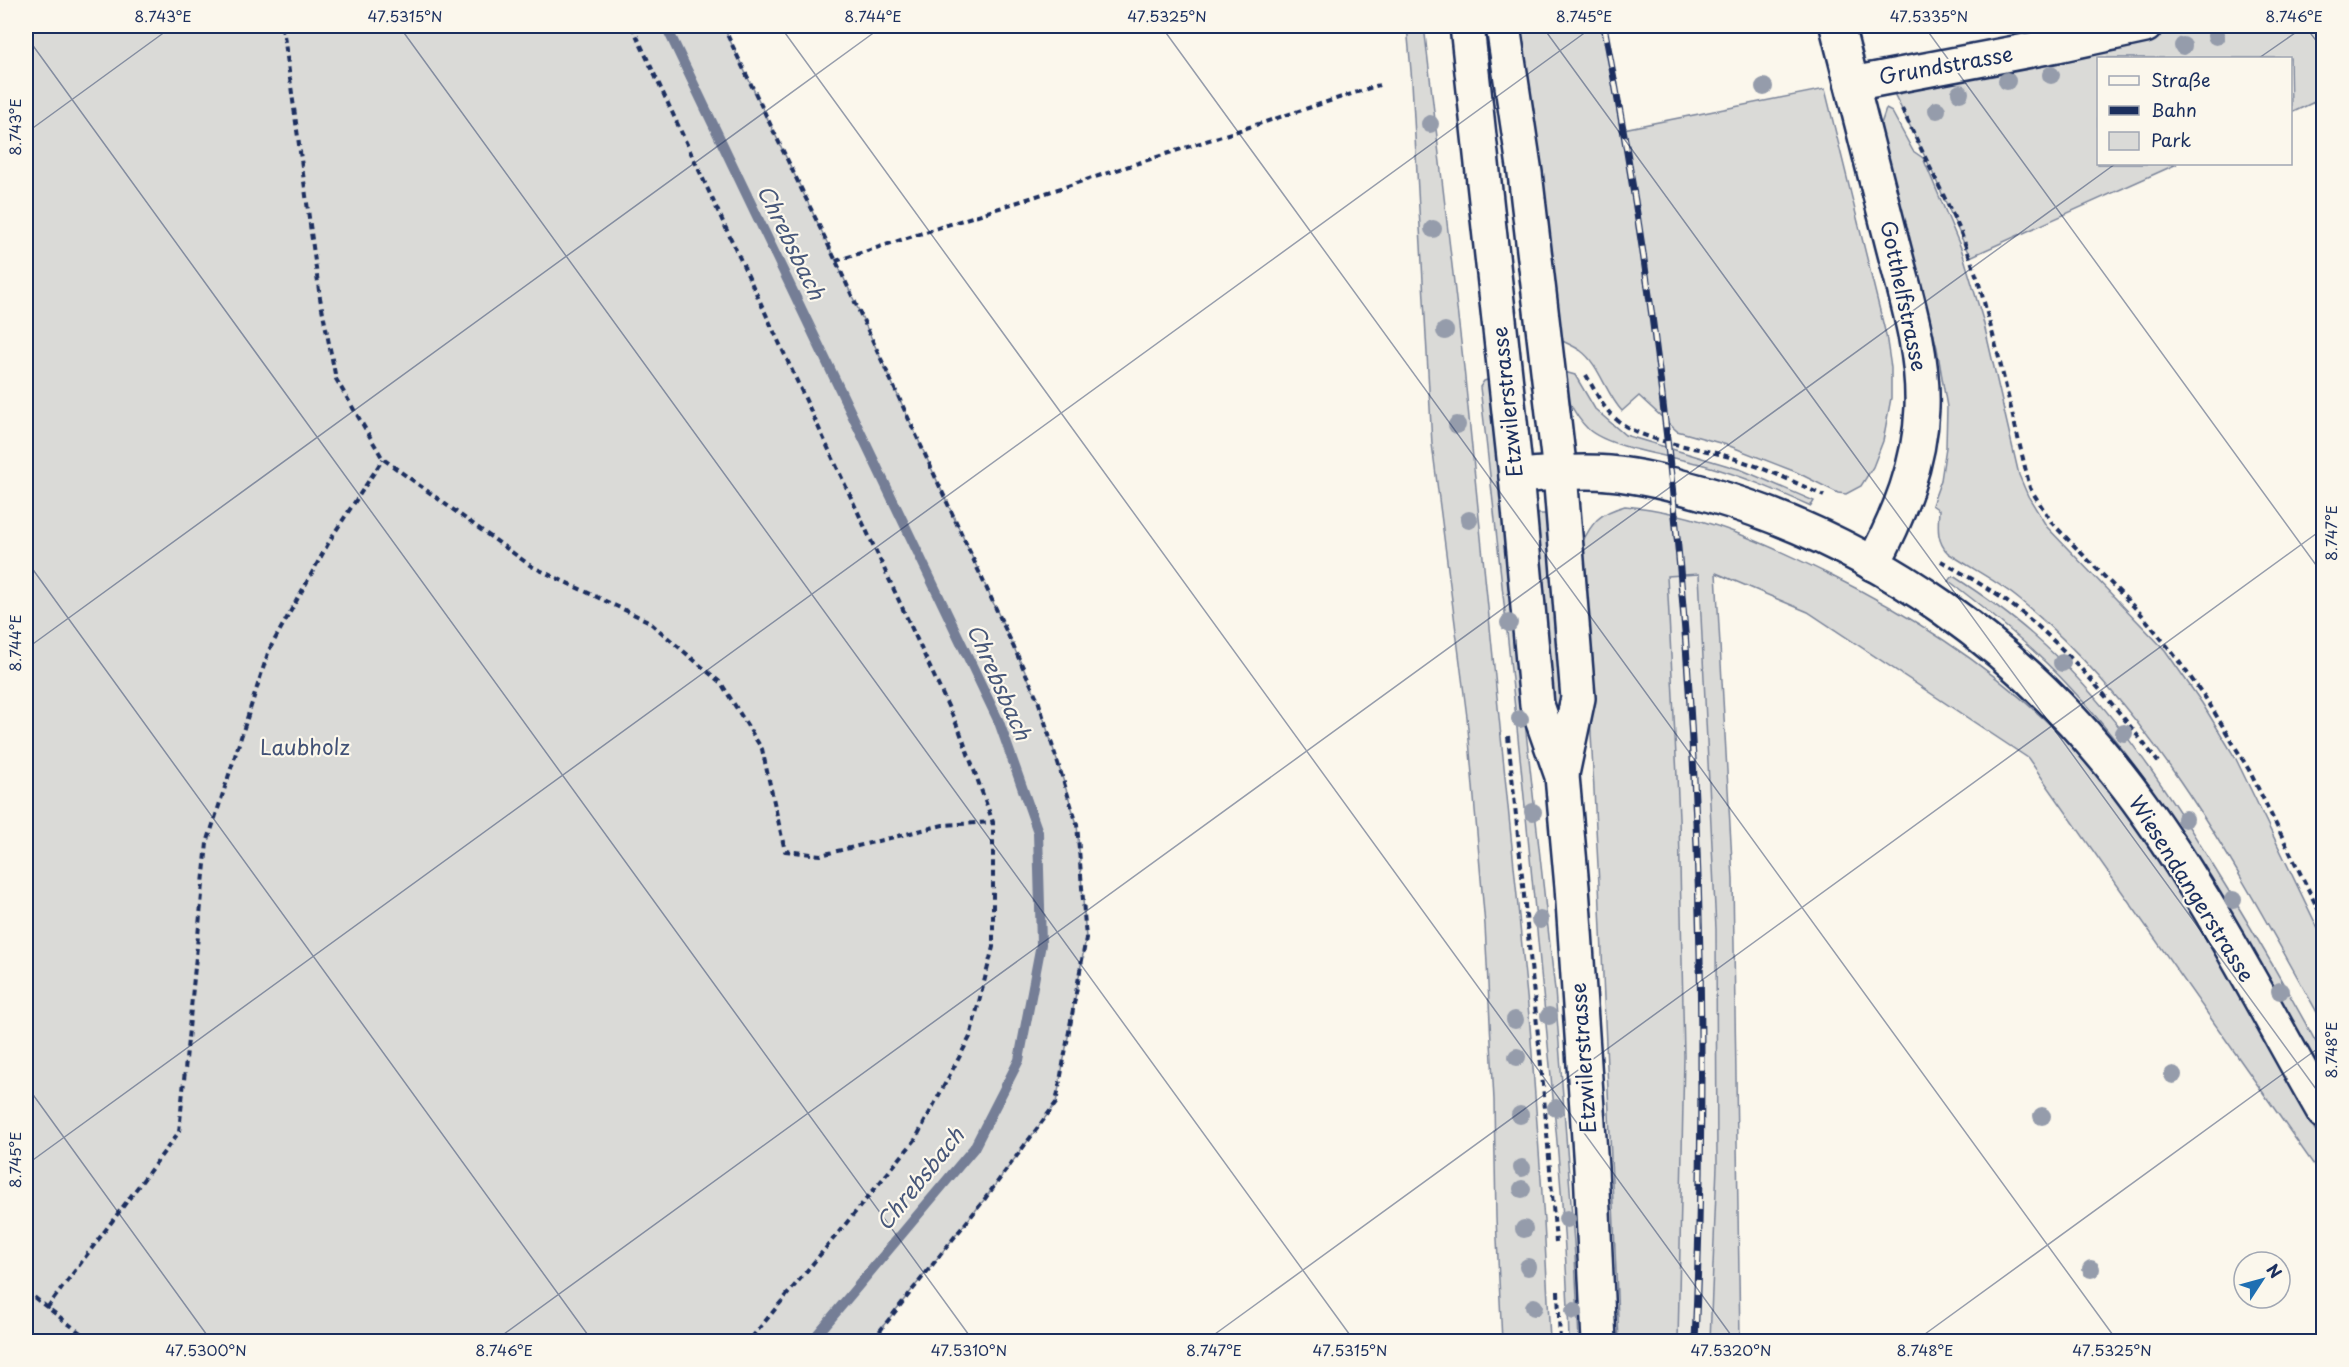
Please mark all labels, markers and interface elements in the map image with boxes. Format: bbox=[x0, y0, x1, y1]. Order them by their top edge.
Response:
text: 8.743°E bbox=[134, 4, 192, 27]
text: 47.5315°N bbox=[368, 4, 442, 27]
text: 8.744°E bbox=[844, 4, 902, 27]
text: 47.5325°N bbox=[1127, 4, 1207, 27]
text: 8.745°E bbox=[1556, 4, 1612, 27]
text: 47.5335°N bbox=[1890, 4, 1968, 27]
text: 8.746°E bbox=[2265, 4, 2323, 27]
street label: Grundstrasse bbox=[1876, 37, 2015, 92]
legend bbox=[2097, 57, 2292, 165]
text: Straße bbox=[2151, 66, 2211, 93]
text: Bahn bbox=[2151, 96, 2197, 123]
text: 8.743°E bbox=[3, 98, 26, 156]
text: Park bbox=[2151, 126, 2191, 153]
water label: Chrebsbach bbox=[750, 178, 835, 306]
street label: Gotthelfstrasse bbox=[1873, 217, 1937, 374]
street label: Etzwilerstrasse bbox=[1482, 325, 1530, 479]
text: 8.747°E bbox=[2319, 505, 2342, 561]
text: 8.744°E bbox=[3, 614, 26, 672]
water label: Chrebsbach bbox=[960, 618, 1041, 746]
park label: Laubholz bbox=[260, 730, 350, 762]
street label: Wiesendangerstrasse bbox=[2122, 788, 2263, 988]
street label: Etzwilerstrasse bbox=[1561, 982, 1603, 1135]
text: 8.748°E bbox=[2319, 1022, 2342, 1078]
water label: Chrebsbach bbox=[867, 1118, 972, 1237]
text: 8.745°E bbox=[3, 1132, 26, 1188]
north arrow bbox=[2232, 1250, 2292, 1310]
text: N bbox=[2262, 1258, 2288, 1283]
text: 47.5300°N bbox=[165, 1338, 247, 1361]
text: 8.746°E bbox=[475, 1338, 533, 1361]
text: 47.5310°N bbox=[931, 1338, 1007, 1361]
text: 8.747°E bbox=[1186, 1338, 1242, 1361]
text: 47.5315°N bbox=[1313, 1338, 1387, 1361]
text: 47.5320°N bbox=[1691, 1338, 1771, 1361]
text: 8.748°E bbox=[1897, 1338, 1953, 1361]
text: 47.5325°N bbox=[2072, 1338, 2152, 1361]

